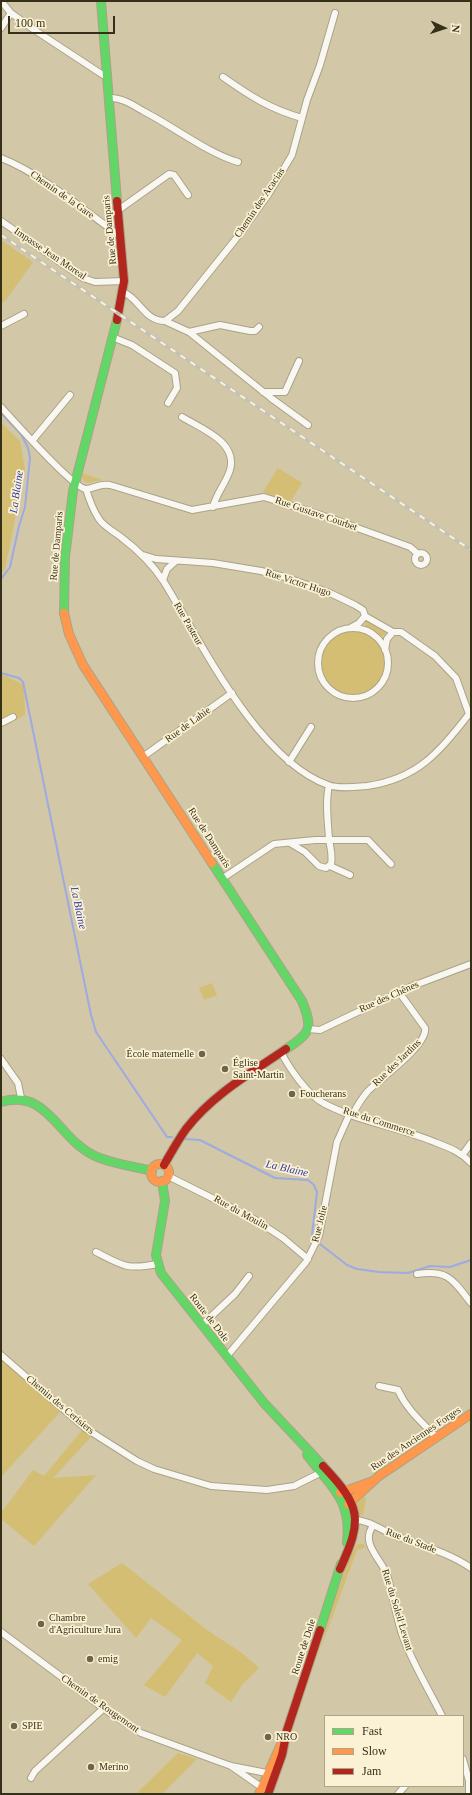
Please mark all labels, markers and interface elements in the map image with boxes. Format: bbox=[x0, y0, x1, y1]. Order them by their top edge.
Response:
scale bar bbox=[10, 8, 117, 34]
north arrow bbox=[424, 8, 464, 48]
text: 100 m bbox=[15, 16, 45, 30]
text: N bbox=[450, 24, 462, 33]
street label: Chemin des Acacias bbox=[232, 166, 288, 240]
street label: Chemin de la Gare bbox=[28, 169, 96, 221]
street label: Rue de Damparis bbox=[100, 195, 120, 265]
street label: Impasse Jean Moreal bbox=[12, 225, 88, 283]
water label: La Blaine bbox=[7, 470, 27, 514]
street label: Rue Gustave Courbet bbox=[273, 494, 359, 534]
street label: Rue de Damparis bbox=[48, 511, 66, 581]
street label: Rue Victor Hugo bbox=[264, 567, 332, 599]
street label: Rue Pasteur bbox=[171, 600, 205, 648]
street label: Rue de Lahie bbox=[163, 704, 213, 746]
street label: Rue de Damparis bbox=[185, 806, 233, 870]
water label: La Blaine bbox=[67, 886, 89, 930]
street label: Rue des Chênes bbox=[357, 979, 421, 1015]
street label: Rue des Jardins bbox=[370, 1037, 424, 1089]
place label: École maternelle bbox=[127, 1048, 194, 1060]
marker: École maternelle bbox=[197, 1049, 207, 1059]
place label: Église Saint-Martin bbox=[233, 1057, 284, 1080]
marker: Église Saint-Martin bbox=[220, 1064, 230, 1074]
place label: Foucherans bbox=[300, 1088, 346, 1100]
marker: Foucherans bbox=[287, 1089, 297, 1099]
street label: Rue du Commerce bbox=[341, 1105, 417, 1139]
water label: La Blaine bbox=[265, 1158, 309, 1180]
street label: Rue du Moulin bbox=[212, 1193, 270, 1233]
street label: Rue Jolie bbox=[310, 1204, 330, 1244]
street label: Route de Dole bbox=[186, 1292, 232, 1344]
street label: Chemin des Cerisiers bbox=[23, 1373, 97, 1437]
street label: Rue des Anciennes Forges bbox=[369, 1404, 463, 1474]
street label: Rue du Stade bbox=[384, 1526, 438, 1556]
street label: Rue du Soleil Levant bbox=[379, 1568, 415, 1652]
place label: Chambre d'Agriculture Jura bbox=[49, 1612, 121, 1636]
street label: Route de Dole bbox=[289, 1618, 319, 1676]
marker: Chambre d'Agriculture Jura bbox=[36, 1619, 46, 1629]
place label: emig bbox=[98, 1653, 118, 1665]
marker: emig bbox=[85, 1654, 95, 1664]
street label: Chemin de Rougemont bbox=[59, 1672, 141, 1736]
legend bbox=[324, 1715, 464, 1787]
place label: SPIE bbox=[22, 1720, 43, 1732]
marker: SPIE bbox=[9, 1721, 19, 1731]
text: Fast bbox=[362, 1724, 382, 1738]
place label: NRO bbox=[276, 1731, 297, 1743]
marker: NRO bbox=[263, 1732, 273, 1742]
text: Slow bbox=[362, 1744, 387, 1758]
place label: Merino bbox=[99, 1761, 128, 1773]
marker: Merino bbox=[86, 1762, 96, 1772]
text: Jam bbox=[362, 1764, 381, 1778]

